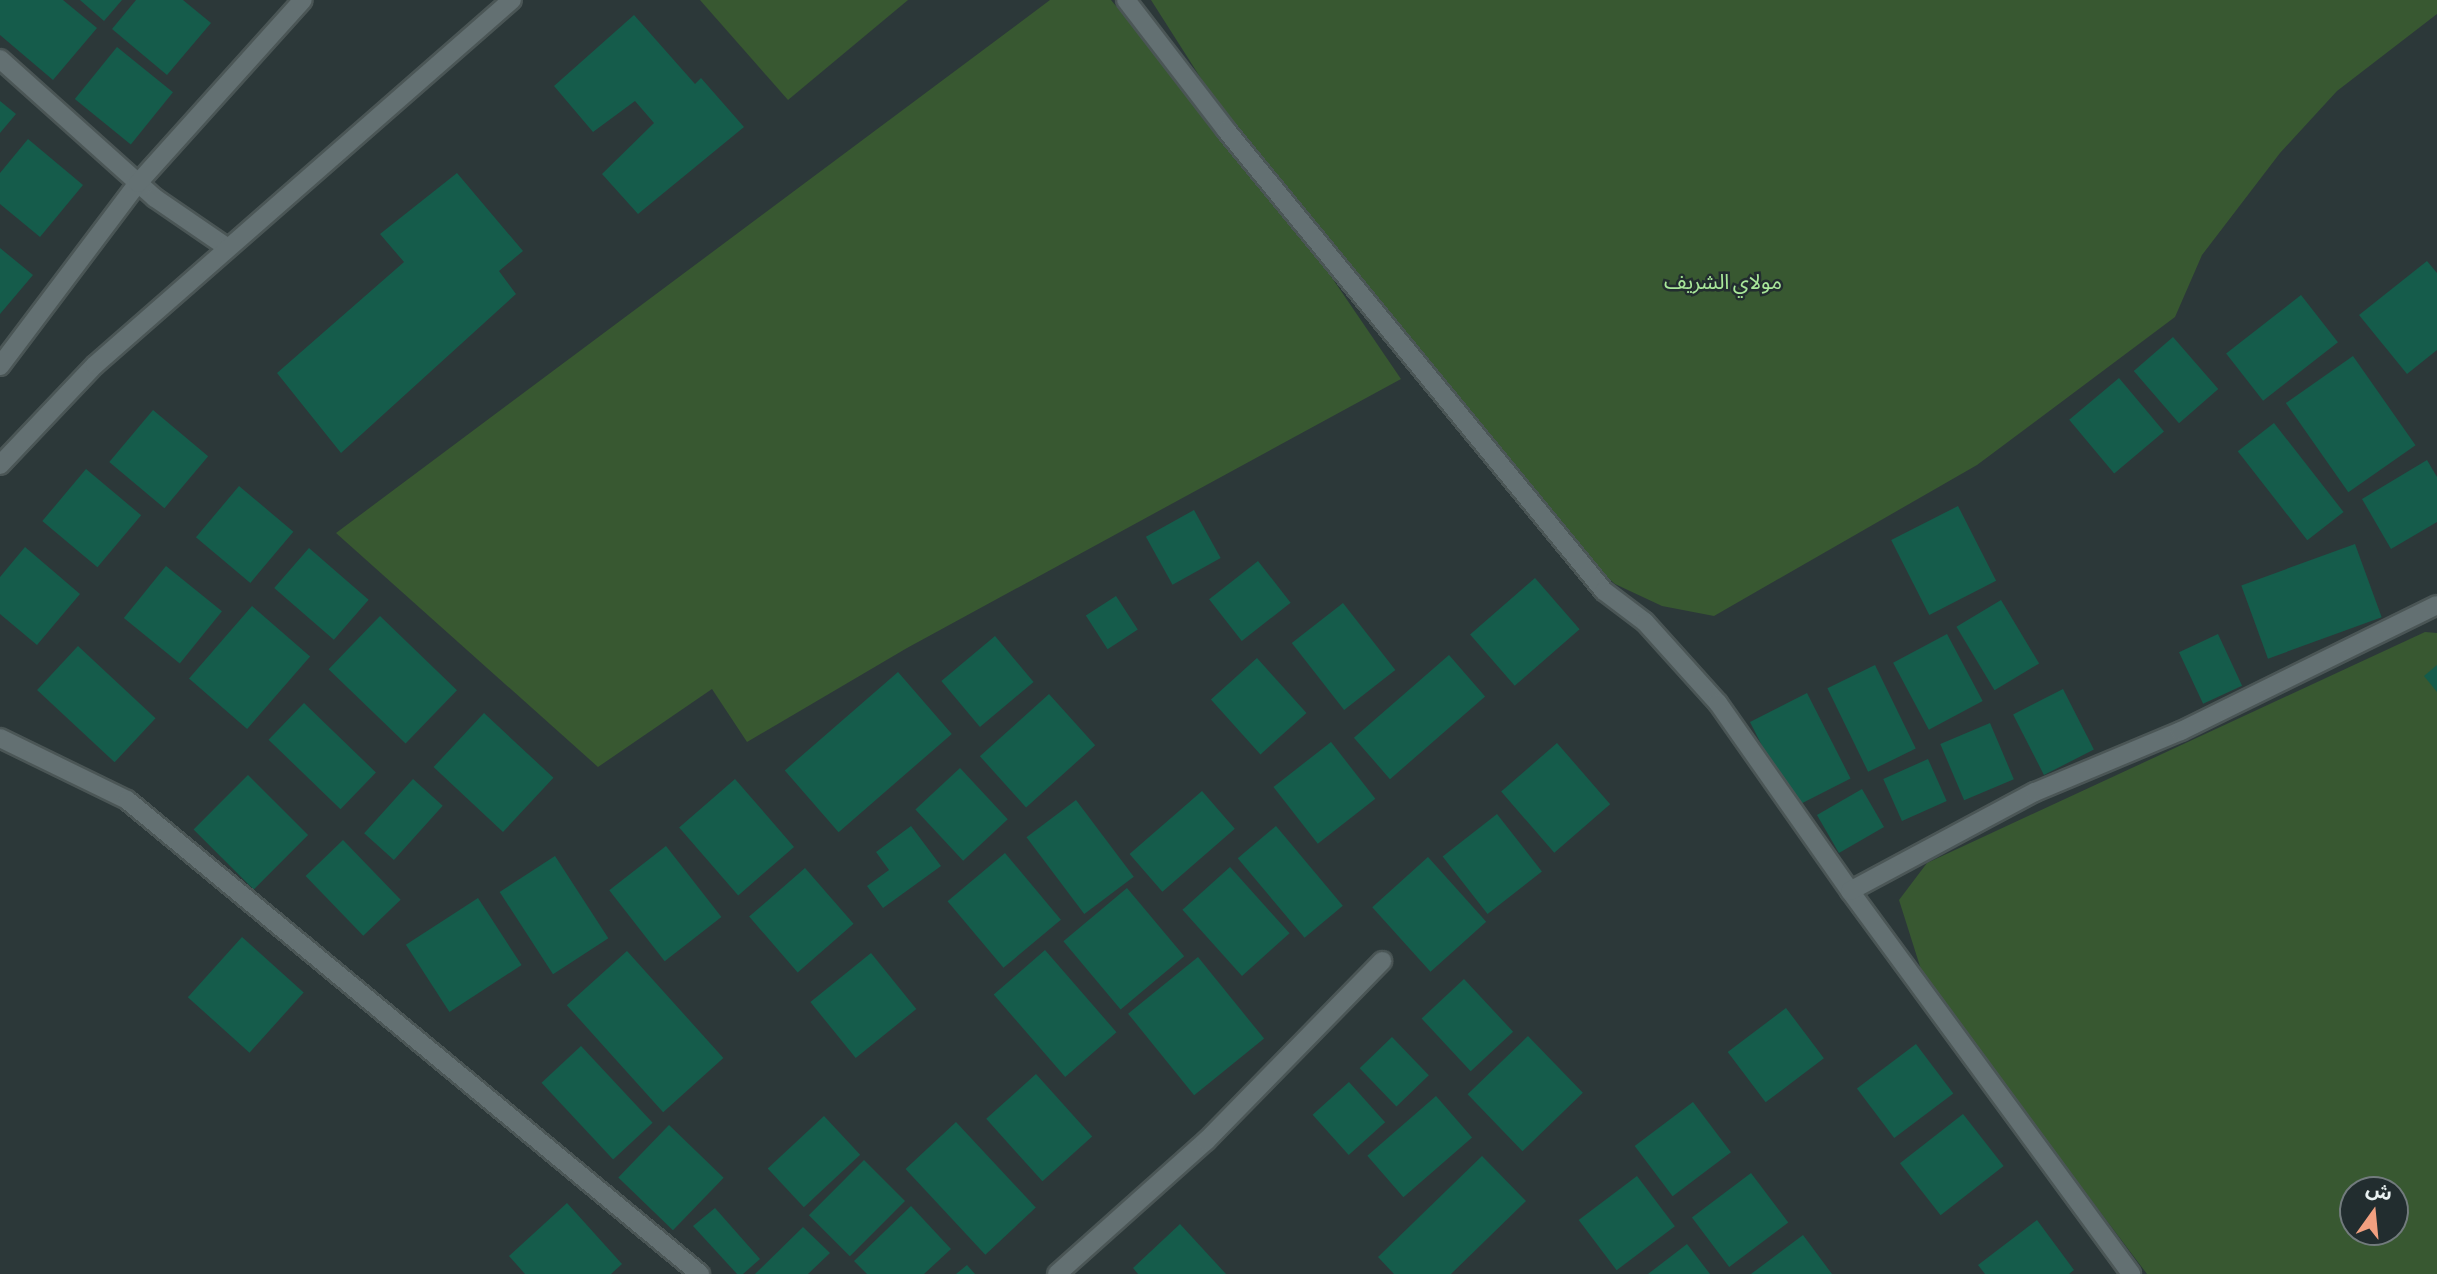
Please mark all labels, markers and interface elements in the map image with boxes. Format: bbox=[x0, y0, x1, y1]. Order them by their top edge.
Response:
park label: مولاي الشريف bbox=[1664, 270, 1782, 296]
north arrow bbox=[2339, 1176, 2409, 1246]
text: ش bbox=[2364, 1180, 2394, 1205]

